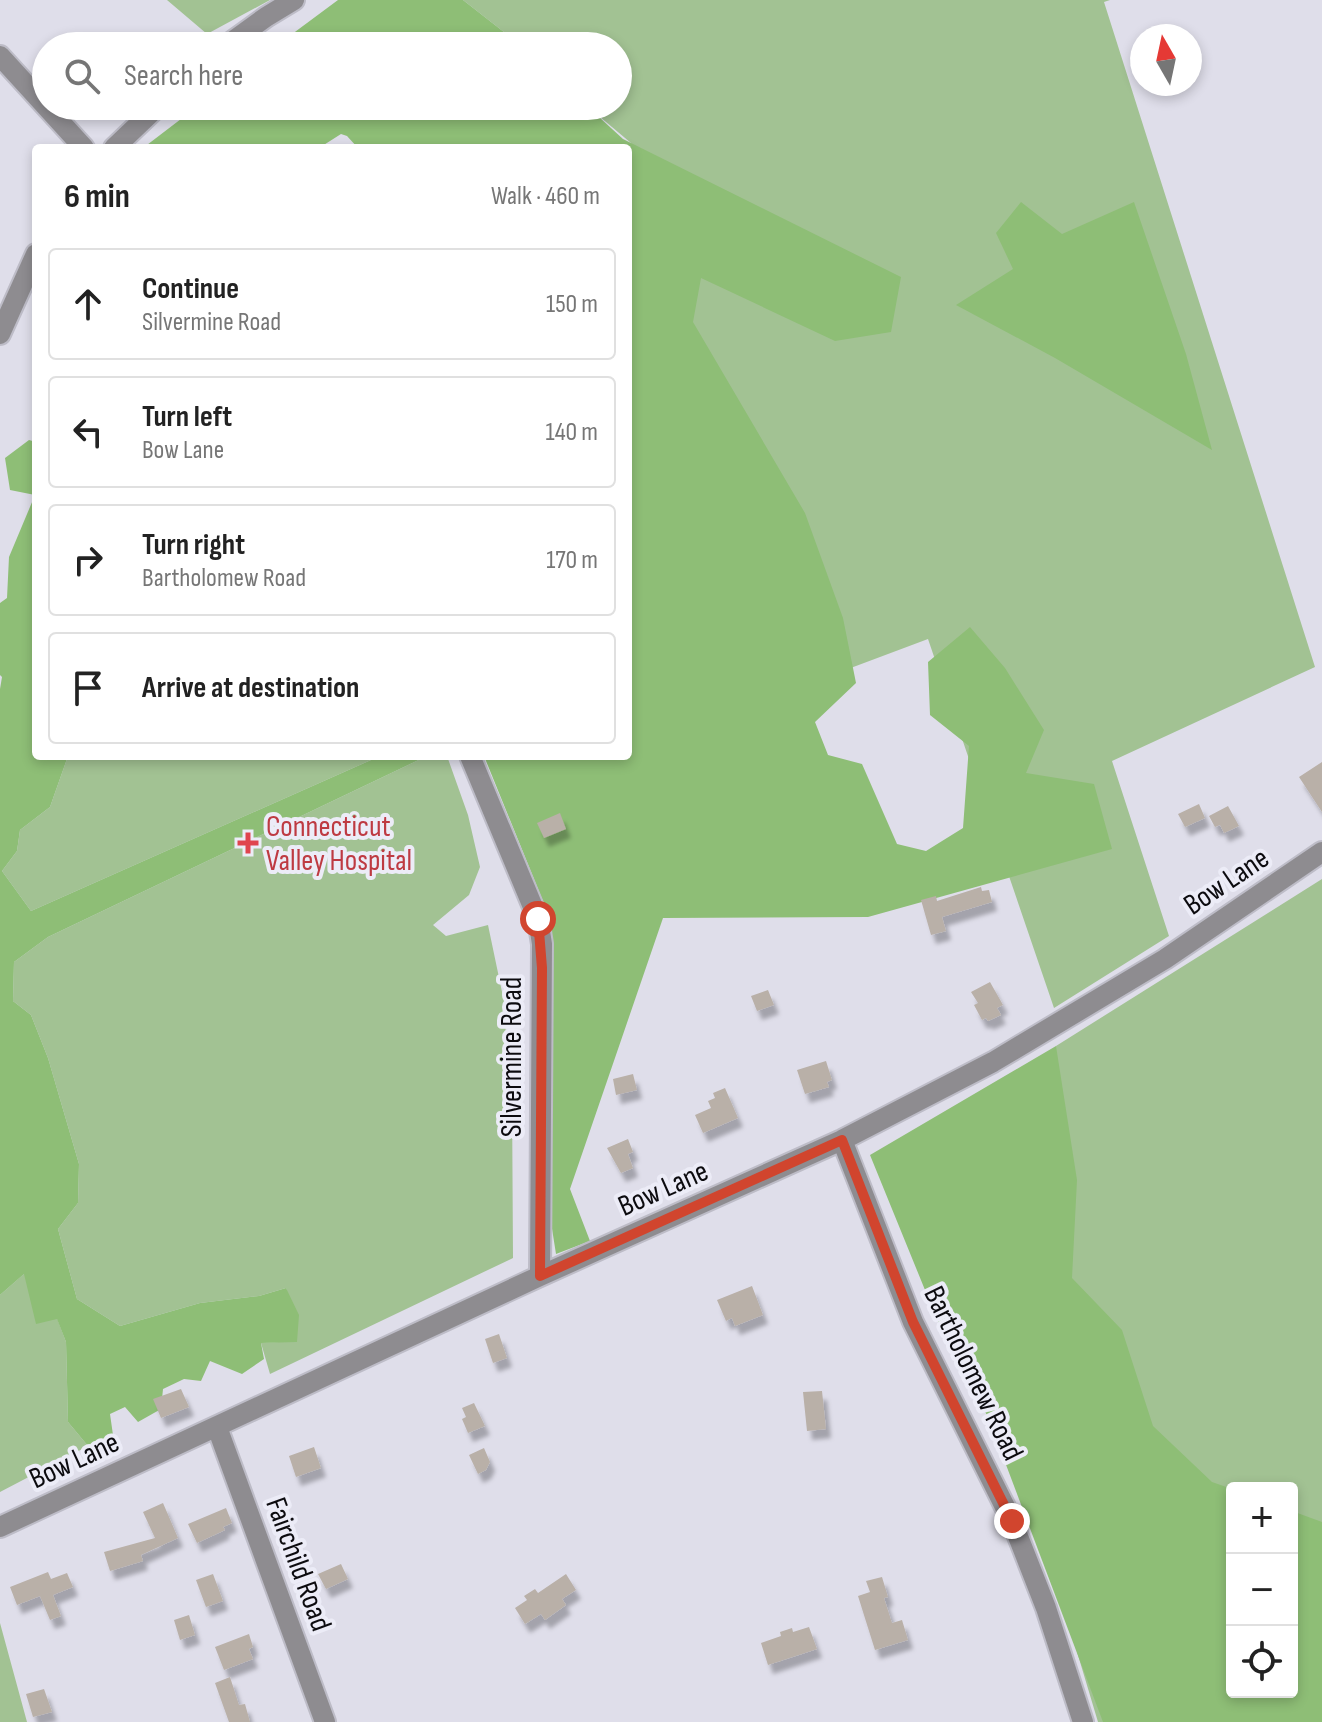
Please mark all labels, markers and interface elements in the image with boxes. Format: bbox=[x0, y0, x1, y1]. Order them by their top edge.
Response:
north arrow bbox=[1130, 24, 1202, 96]
search box bbox=[32, 32, 632, 120]
icon: search bbox=[60, 54, 104, 98]
text: Search here bbox=[124, 58, 243, 94]
text: 6 min bbox=[64, 176, 130, 217]
text: Walk · 460 m bbox=[491, 181, 600, 212]
text: Continue bbox=[142, 271, 239, 307]
icon: ahead bbox=[66, 282, 110, 326]
text: 150 m bbox=[546, 289, 598, 320]
text: Silvermine Road bbox=[142, 307, 281, 338]
text: Turn left bbox=[142, 399, 232, 435]
icon: left bbox=[66, 410, 110, 454]
text: 140 m bbox=[546, 417, 598, 448]
text: Bow Lane bbox=[142, 435, 224, 466]
text: Turn right bbox=[142, 527, 245, 563]
icon: right bbox=[66, 538, 110, 582]
text: 170 m bbox=[546, 545, 598, 576]
text: Bartholomew Road bbox=[142, 563, 306, 594]
icon: arrive bbox=[66, 666, 110, 710]
text: Arrive at destination bbox=[142, 670, 359, 706]
place label: Connecticut Valley Hospital bbox=[266, 809, 412, 879]
marker: Connecticut Valley Hospital bbox=[237, 832, 259, 854]
street label: Bow Lane bbox=[1177, 840, 1276, 923]
route start bbox=[520, 901, 556, 937]
street label: Silvermine Road bbox=[494, 977, 530, 1137]
street label: Bow Lane bbox=[613, 1153, 714, 1225]
street label: Bartholomew Road bbox=[915, 1280, 1031, 1466]
street label: Bow Lane bbox=[24, 1425, 125, 1497]
map controls bbox=[1226, 1482, 1298, 1698]
button: + bbox=[1226, 1482, 1298, 1554]
street label: Fairchild Road bbox=[257, 1493, 339, 1636]
route end bbox=[994, 1503, 1030, 1539]
button: − bbox=[1226, 1554, 1298, 1626]
button: locate bbox=[1226, 1626, 1298, 1698]

